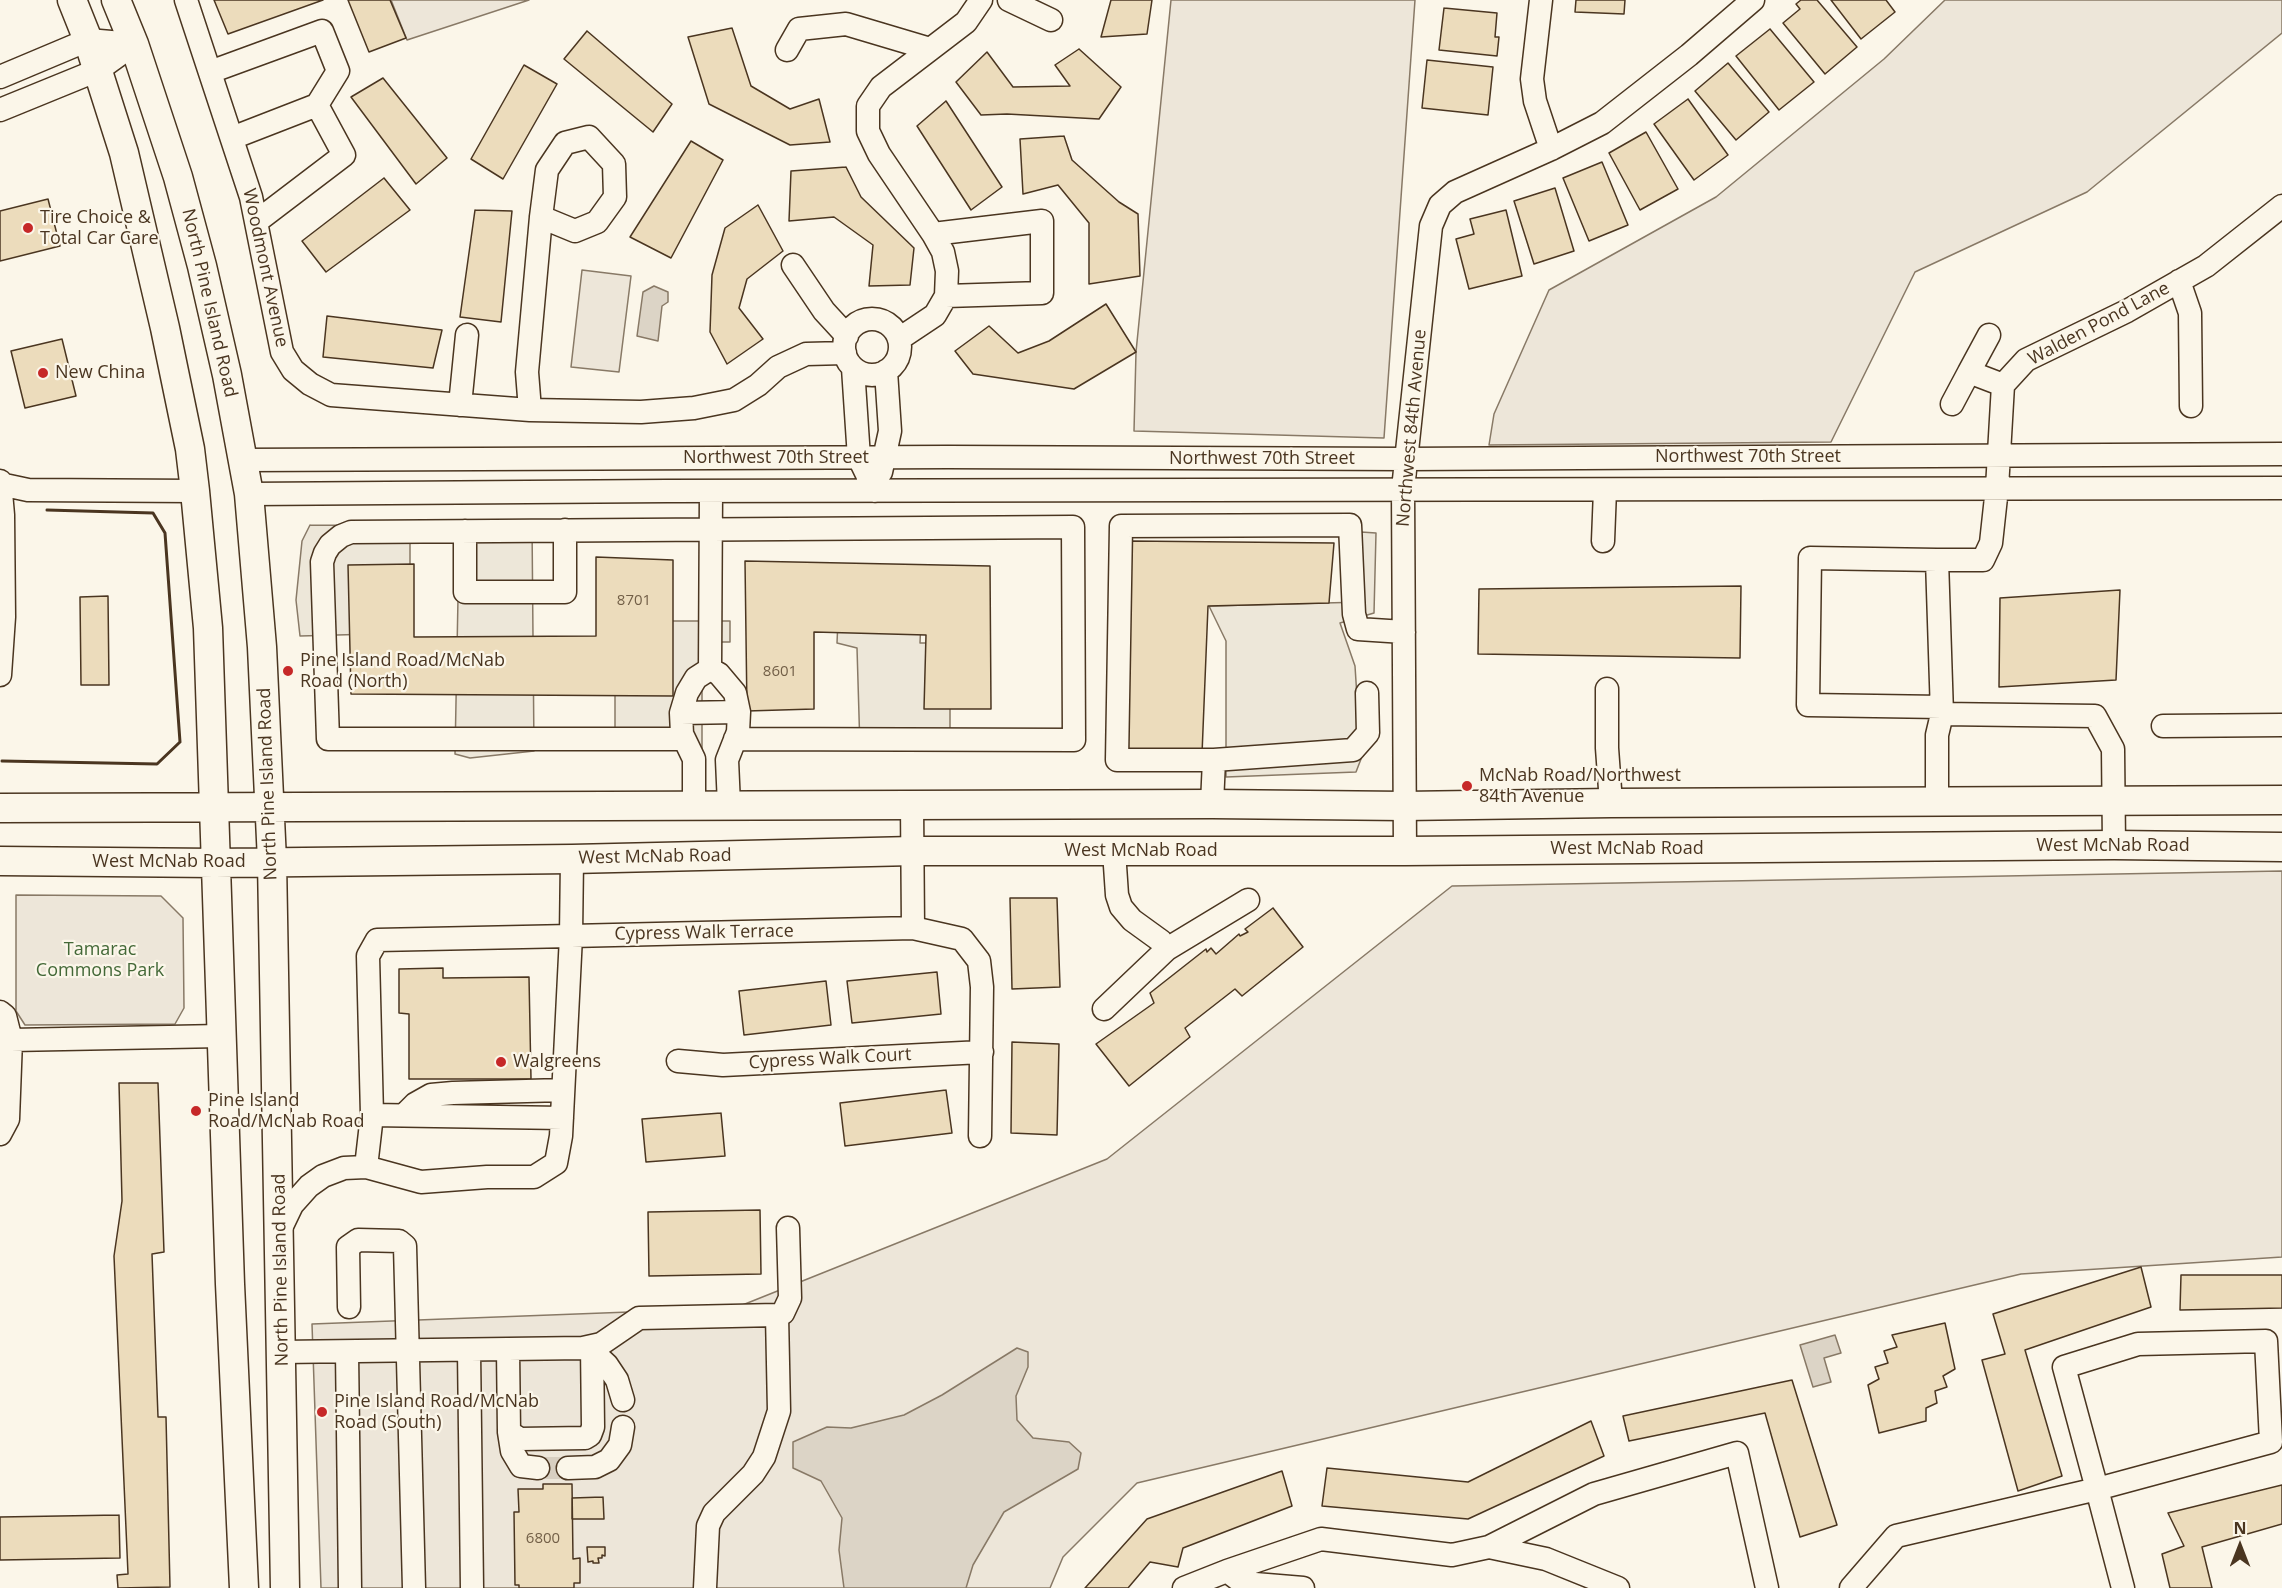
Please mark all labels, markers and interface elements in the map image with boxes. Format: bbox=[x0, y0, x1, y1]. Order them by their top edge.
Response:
street label: Woodmont Avenue bbox=[238, 187, 292, 349]
place label: Tire Choice & Total Car Care bbox=[40, 207, 159, 250]
street label: North Pine Island Road bbox=[177, 207, 241, 399]
marker: Tire Choice & Total Car Care bbox=[21, 221, 35, 235]
street label: Walden Pond Lane bbox=[2025, 278, 2173, 370]
street label: Northwest 84th Avenue bbox=[1393, 328, 1431, 528]
place label: New China bbox=[55, 362, 145, 384]
marker: New China bbox=[36, 366, 50, 380]
street label: Northwest 70th Street bbox=[1655, 446, 1841, 468]
street label: Northwest 70th Street bbox=[683, 447, 869, 469]
street label: Northwest 70th Street bbox=[1169, 448, 1355, 470]
house number: 8701 bbox=[617, 592, 651, 610]
place label: Pine Island Road/McNab Road (North) bbox=[300, 650, 505, 692]
house number: 8601 bbox=[763, 663, 797, 681]
marker: Pine Island Road/McNab Road (North) bbox=[281, 664, 295, 678]
street label: North Pine Island Road bbox=[254, 687, 282, 881]
place label: McNab Road/Northwest 84th Avenue bbox=[1479, 765, 1681, 808]
marker: McNab Road/Northwest 84th Avenue bbox=[1460, 779, 1474, 793]
street label: West McNab Road bbox=[2036, 835, 2190, 857]
street label: West McNab Road bbox=[1550, 838, 1704, 860]
street label: West McNab Road bbox=[1064, 840, 1218, 862]
street label: West McNab Road bbox=[578, 845, 732, 869]
street label: West McNab Road bbox=[92, 851, 246, 873]
street label: Cypress Walk Terrace bbox=[614, 921, 794, 945]
park label: Tamarac Commons Park bbox=[36, 939, 164, 982]
street label: Cypress Walk Court bbox=[748, 1044, 912, 1074]
place label: Walgreens bbox=[513, 1051, 601, 1073]
marker: Walgreens bbox=[494, 1055, 508, 1069]
place label: Pine Island Road/McNab Road bbox=[208, 1090, 365, 1132]
marker: Pine Island Road/McNab Road bbox=[189, 1104, 203, 1118]
street label: North Pine Island Road bbox=[269, 1173, 293, 1367]
place label: Pine Island Road/McNab Road (South) bbox=[334, 1391, 539, 1434]
marker: Pine Island Road/McNab Road (South) bbox=[315, 1405, 329, 1419]
north arrow bbox=[2210, 1516, 2270, 1576]
text: N bbox=[2233, 1517, 2247, 1539]
house number: 6800 bbox=[526, 1530, 560, 1548]

